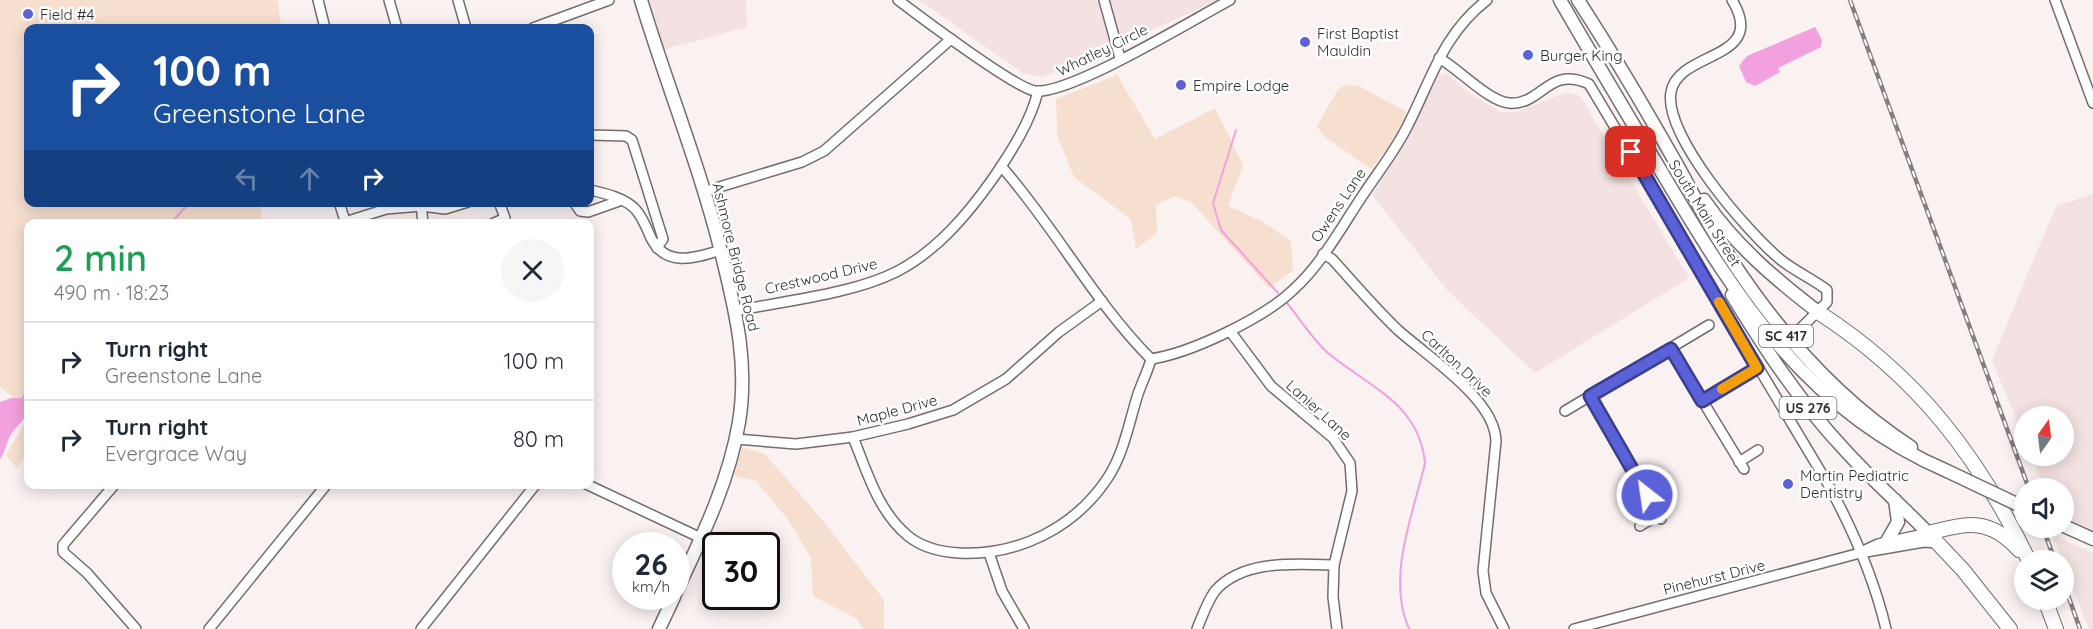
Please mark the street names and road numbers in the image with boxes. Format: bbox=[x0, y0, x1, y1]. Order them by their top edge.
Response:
street label: Whatley Circle bbox=[1053, 20, 1151, 80]
street label: South Main Street bbox=[1665, 156, 1745, 270]
street label: Owens Lane bbox=[1306, 164, 1370, 246]
street label: Ashmore Bridge Road bbox=[708, 181, 764, 333]
street label: Crestwood Drive bbox=[763, 254, 879, 298]
street label: Carlton Drive bbox=[1417, 325, 1497, 401]
road number: SC 417 bbox=[1759, 325, 1813, 347]
street label: Lanier Lane bbox=[1282, 376, 1356, 444]
street label: Maple Drive bbox=[855, 390, 939, 430]
road number: US 276 bbox=[1780, 397, 1836, 419]
street label: Pinehurst Drive bbox=[1661, 555, 1767, 599]

